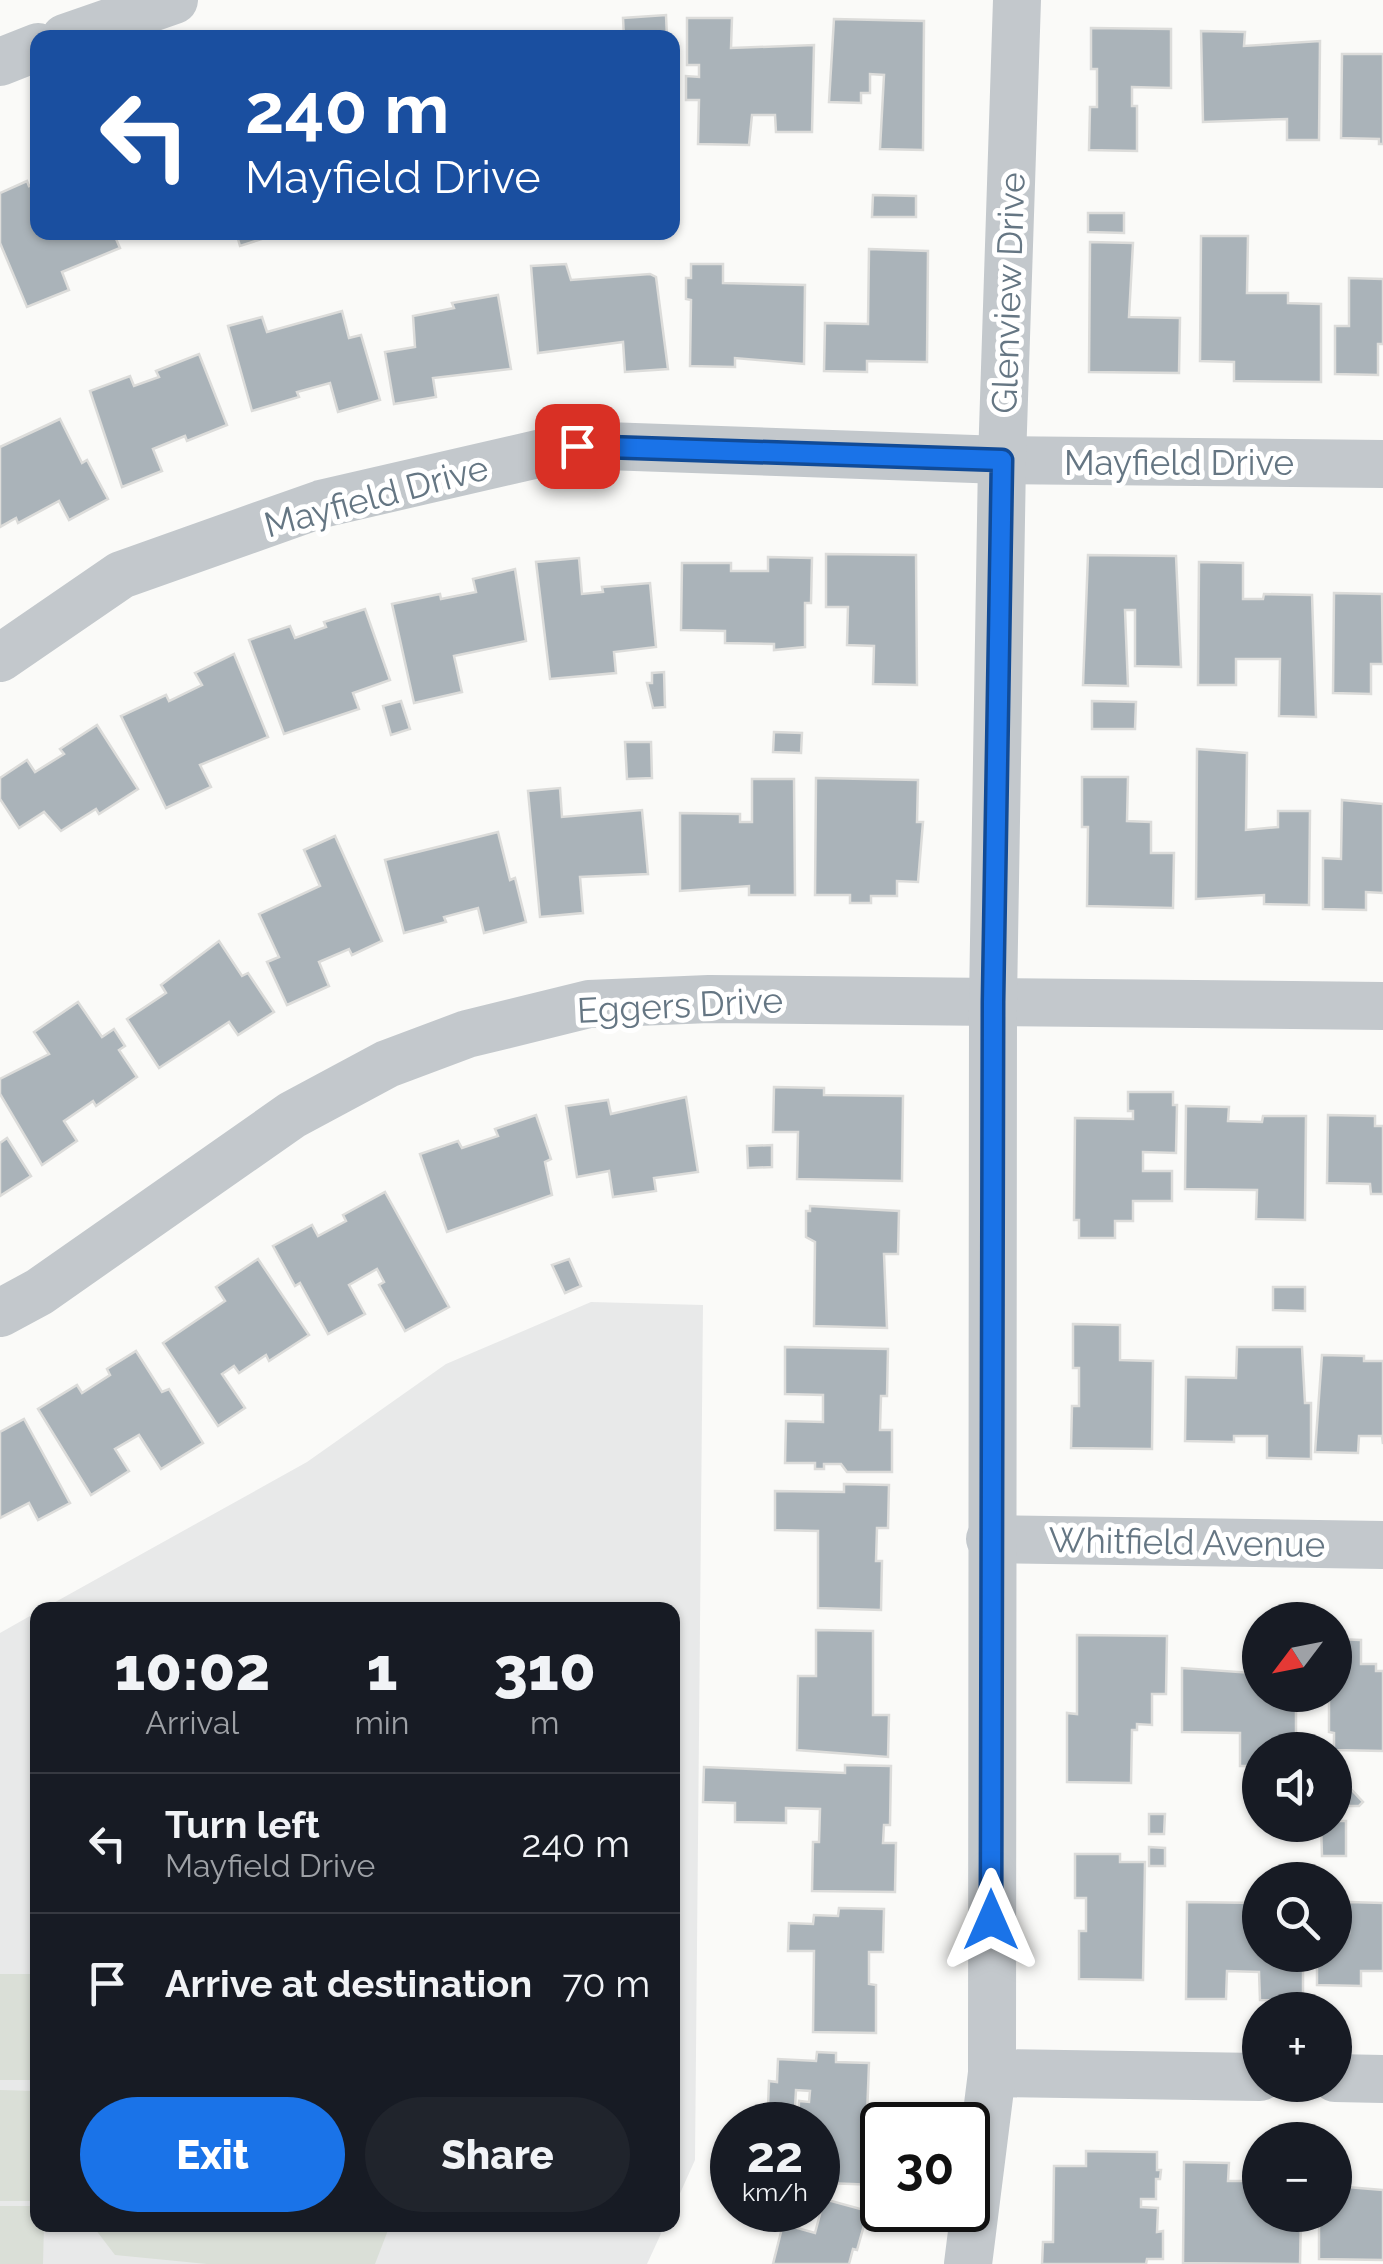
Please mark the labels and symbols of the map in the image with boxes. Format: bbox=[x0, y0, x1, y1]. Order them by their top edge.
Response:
street label: Glenview Drive bbox=[983, 172, 1033, 414]
pin bbox=[535, 404, 620, 489]
street label: Mayfield Drive bbox=[1064, 442, 1294, 483]
street label: Mayfield Drive bbox=[260, 446, 492, 546]
street label: Eggers Drive bbox=[576, 979, 784, 1031]
street label: Whitfield Avenue bbox=[1048, 1519, 1326, 1565]
north arrow bbox=[1242, 1602, 1352, 1712]
position arrow bbox=[939, 1868, 1043, 1972]
speed limit sign: 30 bbox=[860, 2102, 990, 2232]

